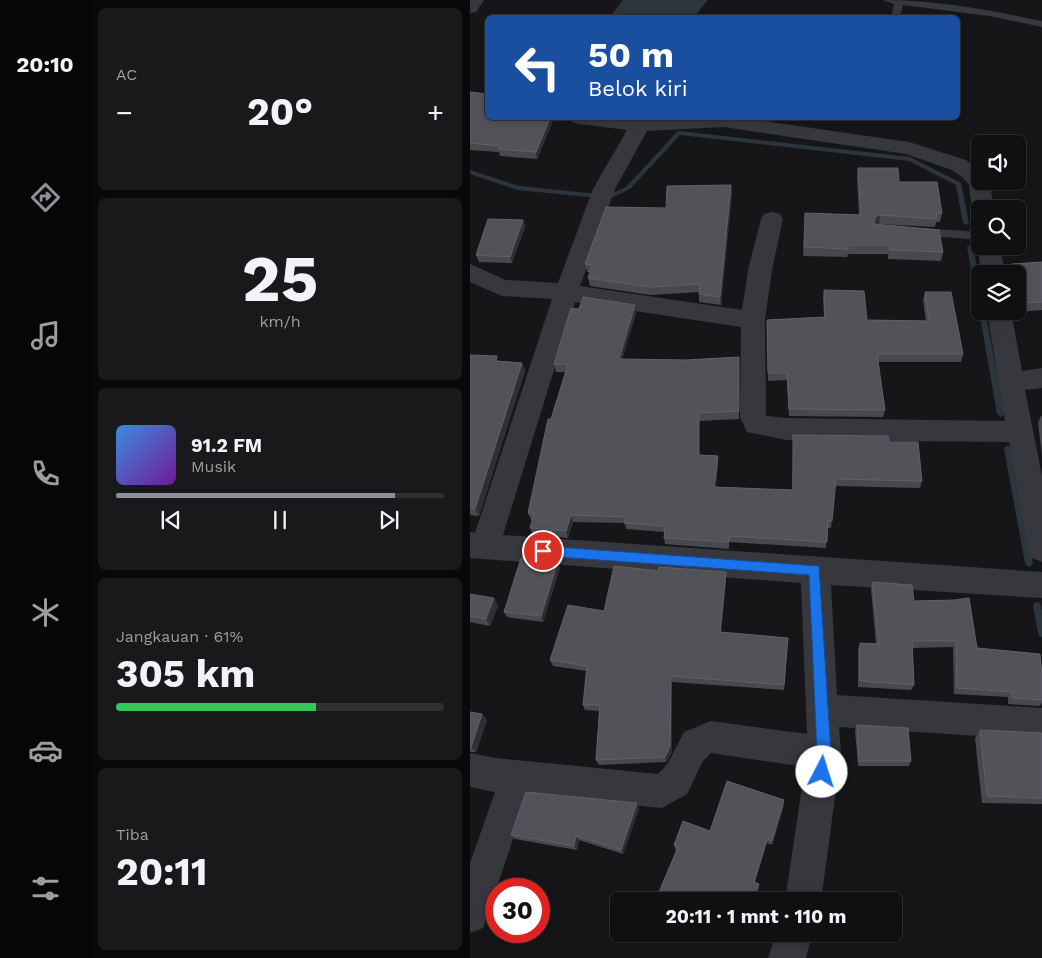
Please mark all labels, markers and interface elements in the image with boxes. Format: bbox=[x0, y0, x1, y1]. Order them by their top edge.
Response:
text: 50 m bbox=[588, 34, 674, 76]
icon: left bbox=[505, 35, 570, 100]
text: 20:10 bbox=[16, 52, 74, 77]
text: AC bbox=[116, 65, 137, 84]
text: Belok kiri bbox=[588, 76, 688, 101]
text: 20° bbox=[247, 90, 313, 134]
text: − bbox=[116, 96, 133, 129]
text: + bbox=[427, 96, 444, 129]
map controls bbox=[971, 135, 1026, 320]
button: sound bbox=[971, 135, 1026, 190]
icon: directions bbox=[28, 180, 63, 215]
button: search bbox=[971, 200, 1026, 255]
text: 25 bbox=[242, 241, 318, 317]
button: layers bbox=[971, 265, 1026, 320]
text: km/h bbox=[259, 312, 301, 331]
icon: music bbox=[28, 318, 63, 353]
text: 91.2 FM bbox=[191, 434, 262, 457]
icon: phone bbox=[28, 456, 63, 491]
text: Musik bbox=[191, 457, 236, 476]
icon: previous bbox=[157, 506, 185, 534]
icon: pause bbox=[266, 506, 294, 534]
icon: next bbox=[375, 506, 403, 534]
pin bbox=[522, 530, 564, 572]
icon: arrive bbox=[529, 537, 557, 565]
icon: climate bbox=[28, 595, 63, 630]
text: Jangkauan · 61% bbox=[116, 627, 243, 646]
text: 305 km bbox=[116, 652, 255, 696]
icon: car bbox=[28, 733, 63, 768]
position arrow bbox=[795, 745, 847, 797]
text: Tiba bbox=[116, 825, 149, 844]
text: 20:11 bbox=[116, 850, 207, 894]
icon: filters bbox=[28, 871, 63, 906]
speed limit sign: 30 bbox=[485, 878, 550, 943]
text: 20:11 · 1 mnt · 110 m bbox=[666, 905, 846, 928]

